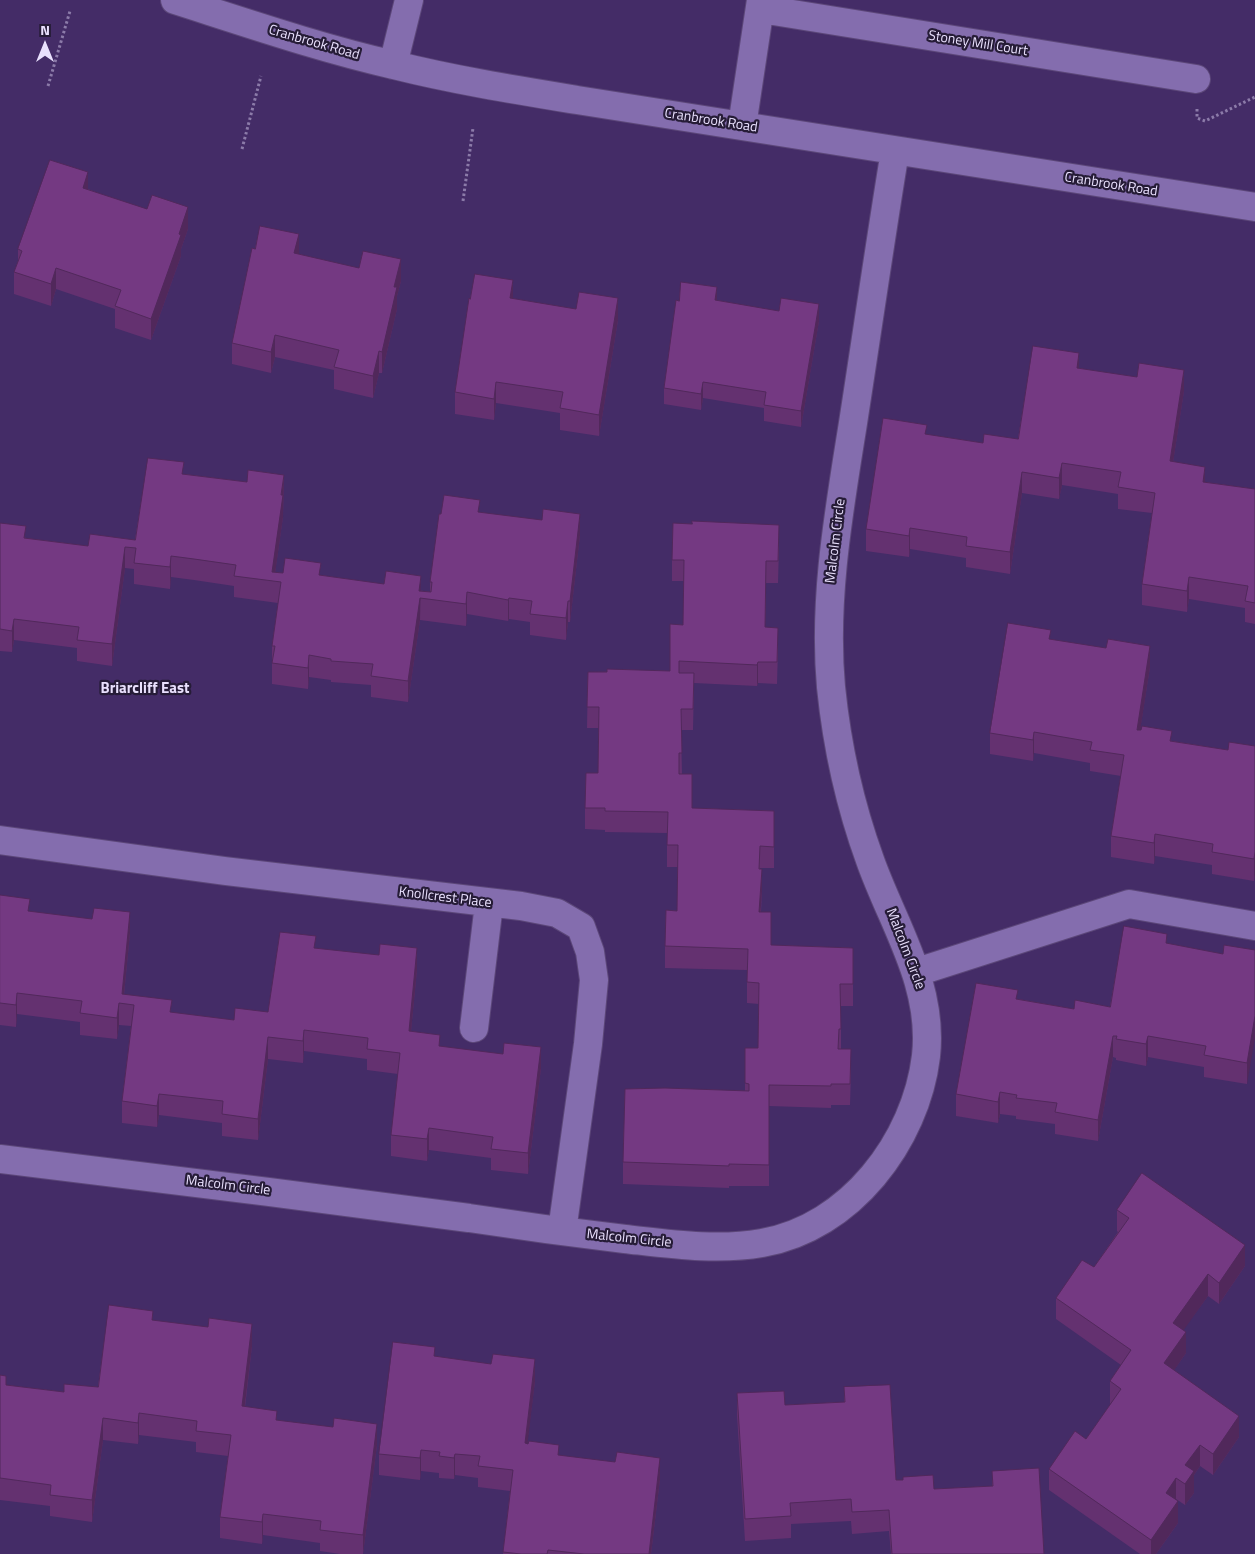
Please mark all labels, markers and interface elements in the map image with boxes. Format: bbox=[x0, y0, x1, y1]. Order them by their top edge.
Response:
text: N bbox=[40, 19, 50, 40]
north arrow bbox=[20, 20, 70, 70]
street label: Cranbrook Road bbox=[267, 22, 361, 64]
street label: Stoney Mill Court bbox=[927, 28, 1029, 60]
street label: Cranbrook Road bbox=[663, 105, 759, 137]
street label: Cranbrook Road bbox=[1063, 169, 1159, 201]
street label: Malcolm Circle bbox=[822, 498, 850, 584]
district label: Briarcliff East bbox=[101, 680, 189, 698]
street label: Knollcrest Place bbox=[398, 884, 492, 912]
street label: Malcolm Circle bbox=[882, 906, 928, 992]
street label: Malcolm Circle bbox=[185, 1172, 271, 1200]
street label: Malcolm Circle bbox=[586, 1226, 672, 1252]

